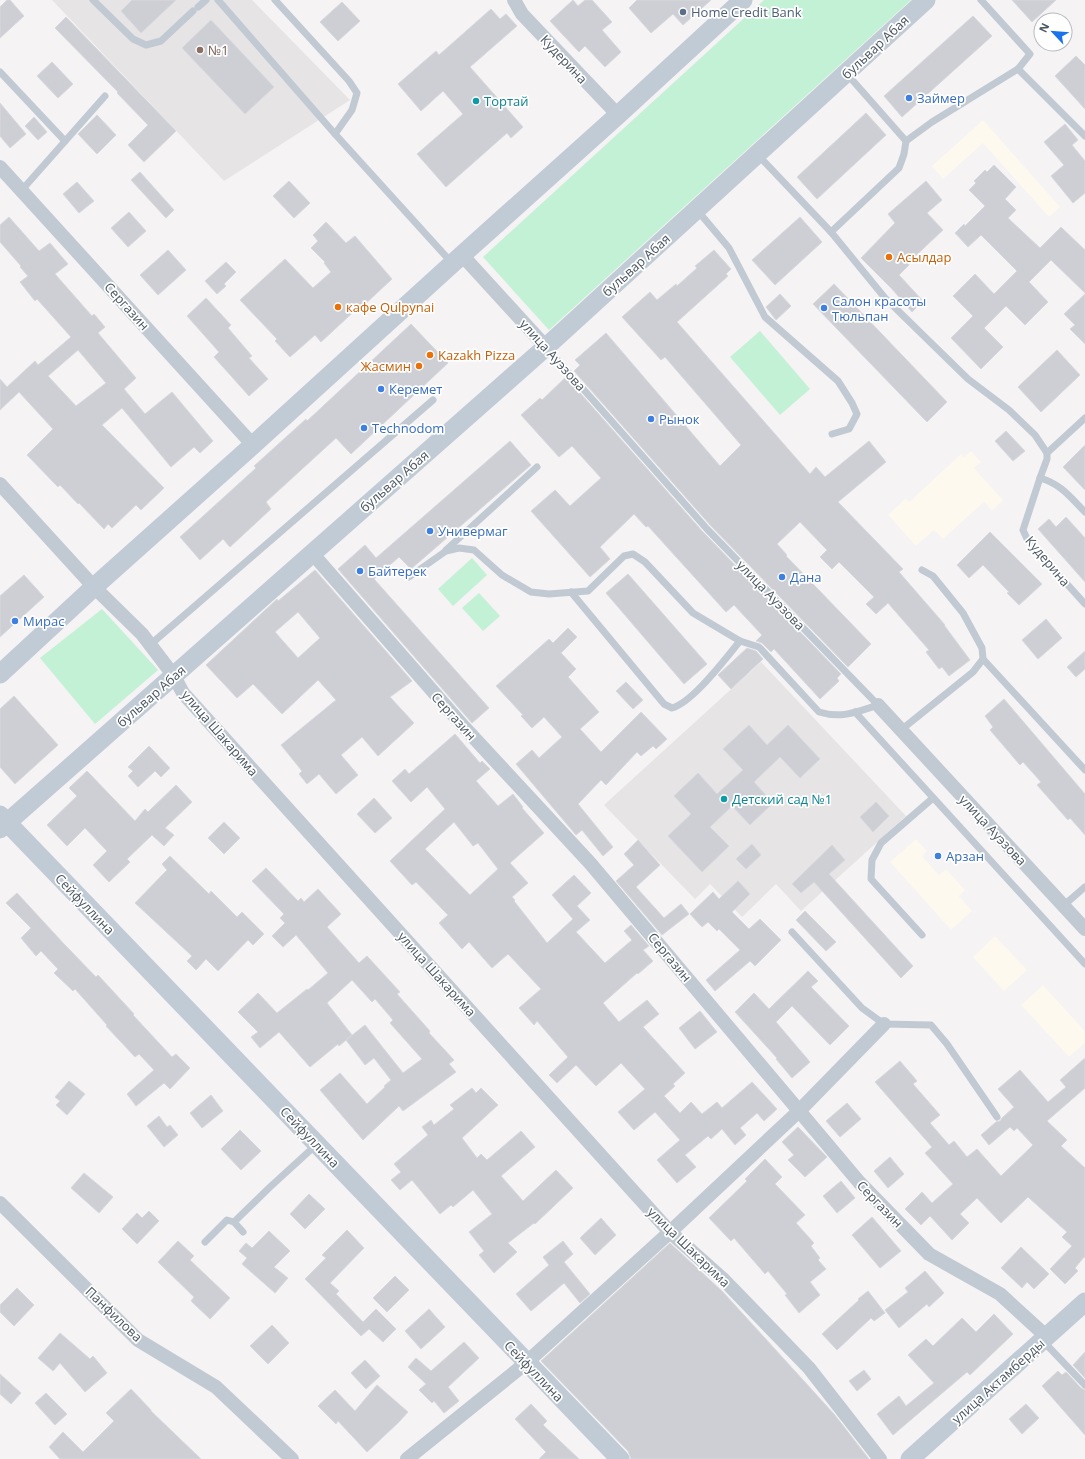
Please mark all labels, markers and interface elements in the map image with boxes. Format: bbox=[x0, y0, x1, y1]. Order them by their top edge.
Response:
place label: Home Credit Bank bbox=[691, 3, 802, 21]
marker: Home Credit Bank bbox=[678, 7, 688, 17]
street label: бульвар Абая bbox=[838, 11, 912, 83]
north arrow bbox=[1033, 12, 1073, 52]
text: N bbox=[1035, 20, 1052, 35]
street label: Кудерина bbox=[537, 31, 591, 87]
place label: №1 bbox=[208, 41, 229, 59]
marker: №1 bbox=[195, 45, 205, 55]
place label: Займер bbox=[917, 89, 965, 107]
place label: Тортай bbox=[484, 92, 529, 110]
marker: Займер bbox=[904, 93, 914, 103]
marker: Тортай bbox=[471, 96, 481, 106]
street label: бульвар Абая bbox=[598, 230, 674, 300]
place label: Асылдар bbox=[897, 248, 952, 266]
marker: Асылдар bbox=[884, 252, 894, 262]
street label: Сергазин bbox=[101, 278, 153, 334]
place label: Салон красоты Тюльпан bbox=[832, 292, 926, 325]
place label: кафе Qulpynai bbox=[346, 298, 434, 316]
marker: кафе Qulpynai bbox=[333, 302, 343, 312]
marker: Салон красоты Тюльпан bbox=[819, 303, 829, 313]
street label: улица Ауэзова bbox=[516, 315, 590, 395]
place label: Kazakh Pizza bbox=[438, 346, 515, 364]
marker: Kazakh Pizza bbox=[425, 350, 435, 360]
place label: Жасмин bbox=[361, 357, 411, 375]
marker: Жасмин bbox=[414, 361, 424, 371]
place label: Керемет bbox=[389, 380, 442, 398]
marker: Керемет bbox=[376, 384, 386, 394]
place label: Рынок bbox=[659, 410, 700, 428]
marker: Рынок bbox=[646, 414, 656, 424]
place label: Technodom bbox=[372, 419, 444, 437]
marker: Technodom bbox=[359, 423, 369, 433]
street label: бульвар Абая bbox=[356, 446, 432, 516]
place label: Универмаг bbox=[438, 522, 508, 540]
marker: Универмаг bbox=[425, 526, 435, 536]
street label: Кудерина bbox=[1022, 532, 1074, 590]
street label: улица Ауэзова bbox=[733, 556, 809, 634]
place label: Байтерек bbox=[368, 562, 427, 580]
marker: Байтерек bbox=[355, 566, 365, 576]
place label: Дана bbox=[790, 568, 822, 586]
marker: Дана bbox=[777, 572, 787, 582]
place label: Мирас bbox=[23, 612, 64, 630]
marker: Мирас bbox=[10, 616, 20, 626]
street label: бульвар Абая bbox=[113, 661, 189, 731]
street label: улица Шакарима bbox=[178, 686, 262, 780]
street label: Сергазин bbox=[428, 688, 480, 744]
place label: Детский сад №1 bbox=[732, 790, 832, 808]
street label: улица Ауэзова bbox=[955, 791, 1031, 869]
marker: Детский сад №1 bbox=[719, 794, 729, 804]
place label: Арзан bbox=[946, 847, 984, 865]
marker: Арзан bbox=[933, 851, 943, 861]
street label: Сейфуллина bbox=[51, 870, 119, 938]
street label: улица Шакарима bbox=[394, 928, 480, 1020]
street label: Сергазин bbox=[644, 929, 696, 985]
street label: Сейфуллина bbox=[276, 1103, 344, 1171]
street label: Сергазин bbox=[853, 1177, 907, 1231]
street label: улица Шакарима bbox=[644, 1203, 734, 1291]
street label: Панфилова bbox=[82, 1282, 146, 1346]
street label: улица Актамберды bbox=[948, 1334, 1048, 1428]
street label: Сейфуллина bbox=[500, 1337, 568, 1405]

